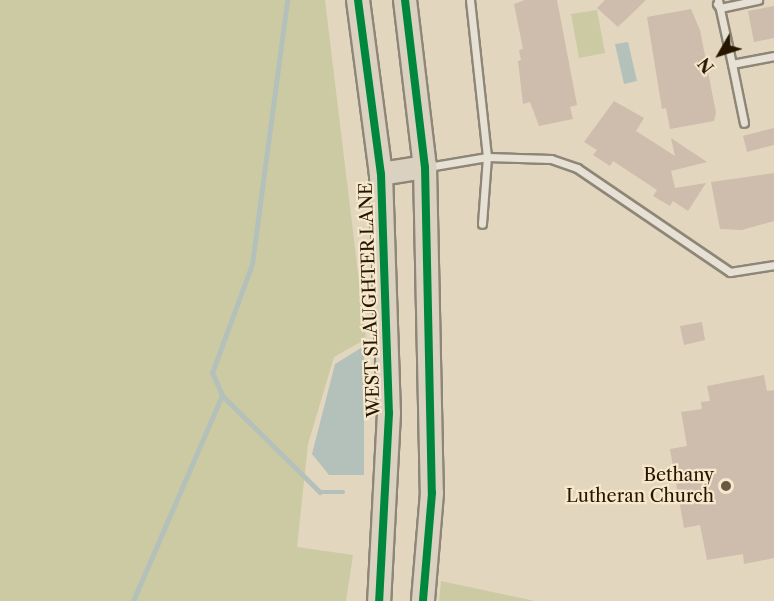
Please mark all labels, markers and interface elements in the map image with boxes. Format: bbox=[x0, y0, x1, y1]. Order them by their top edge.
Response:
north arrow bbox=[690, 24, 750, 84]
text: N bbox=[694, 54, 718, 77]
street label: WEST SLAUGHTER LANE bbox=[355, 182, 385, 418]
place label: Bethany Lutheran Church bbox=[566, 465, 714, 508]
marker: Bethany Lutheran Church bbox=[719, 479, 733, 493]

